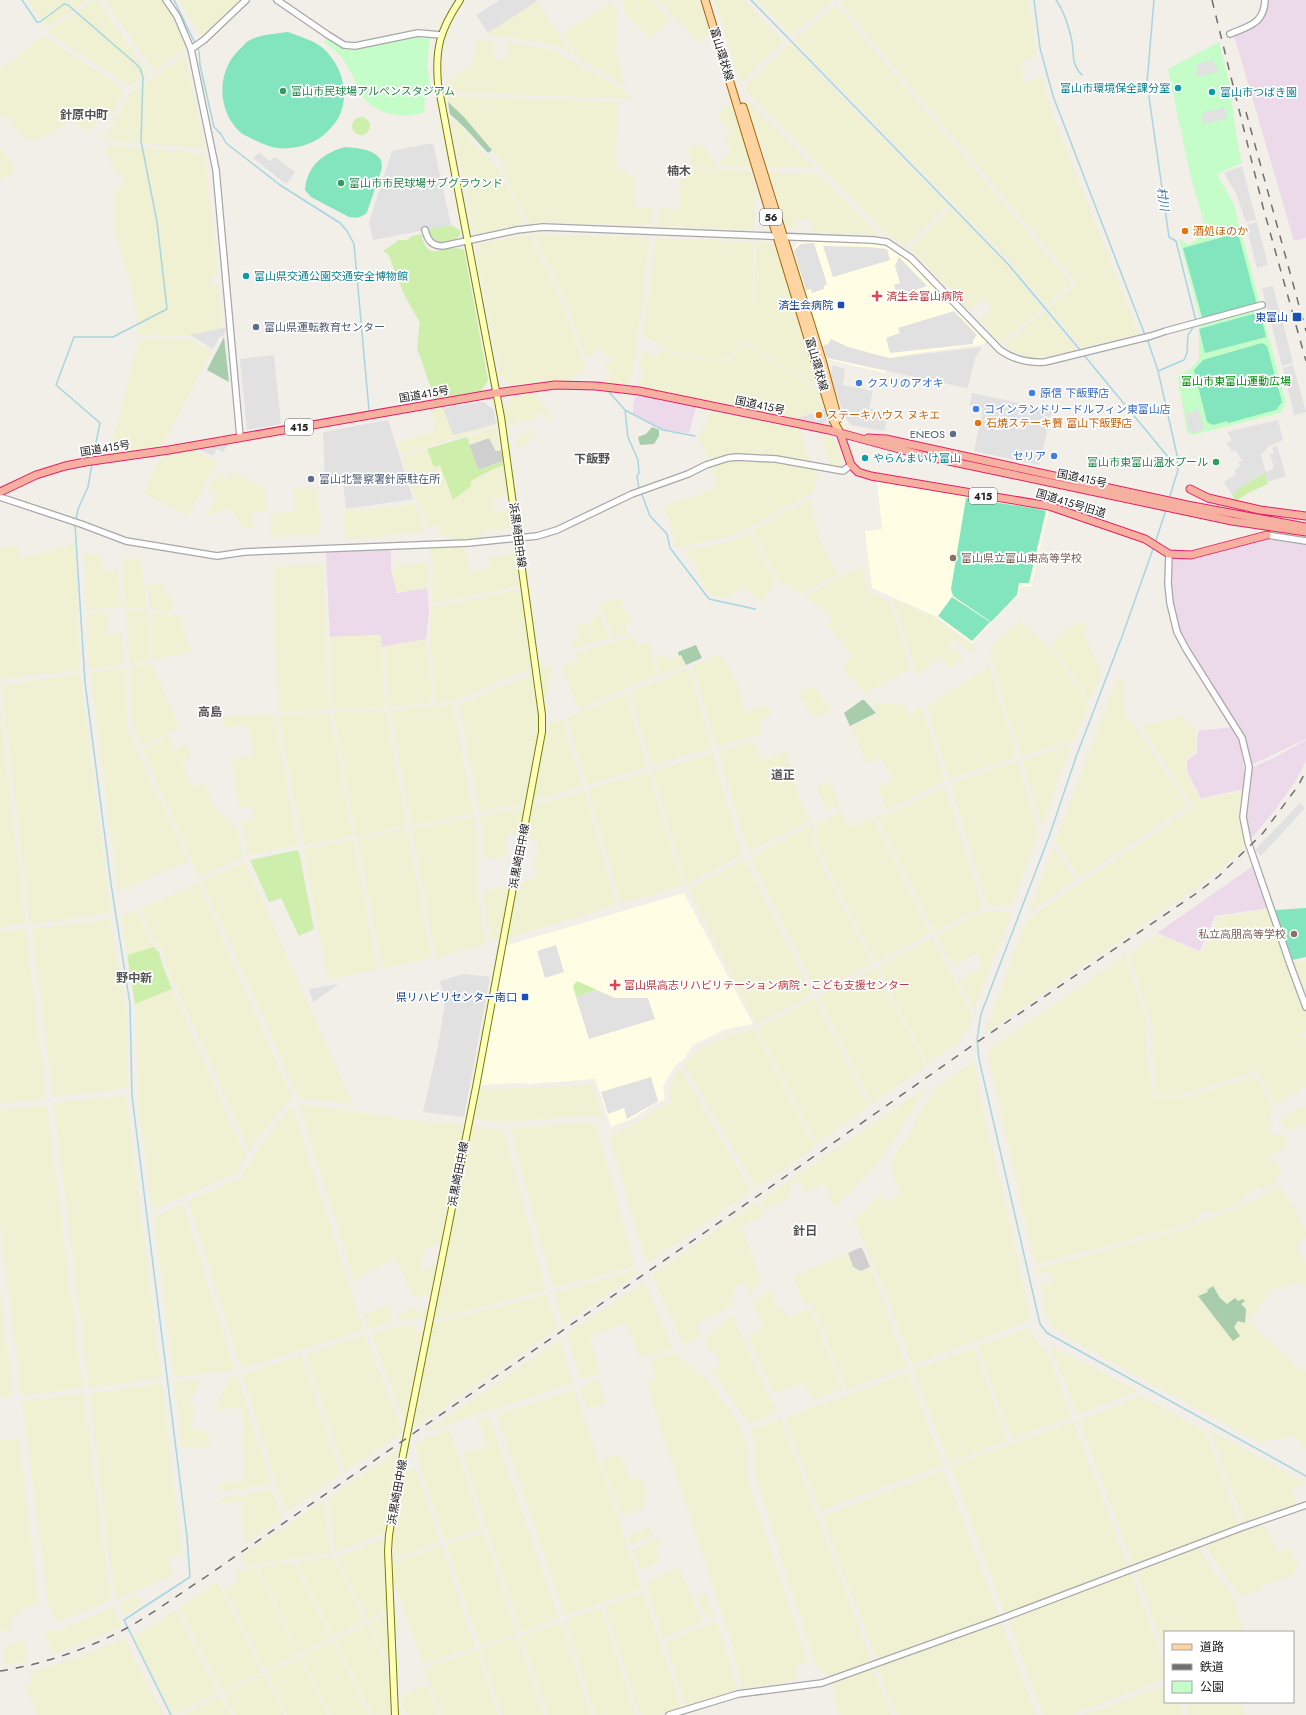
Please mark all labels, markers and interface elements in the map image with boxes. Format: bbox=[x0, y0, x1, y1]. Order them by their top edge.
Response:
street label: 富山環状線 bbox=[706, 25, 738, 83]
place label: 富山市環境保全課分室 bbox=[1060, 80, 1170, 96]
place label: 富山市民球場アルペンスタジアム bbox=[291, 83, 455, 99]
marker: 富山市環境保全課分室 bbox=[1173, 83, 1183, 93]
place label: 富山市つばき園 bbox=[1220, 84, 1297, 100]
marker: 富山市民球場アルペンスタジアム bbox=[278, 86, 288, 96]
marker: 富山市つばき園 bbox=[1207, 87, 1217, 97]
district label: 針原中町 bbox=[60, 106, 108, 124]
district label: 楠木 bbox=[667, 162, 691, 180]
place label: 富山市市民球場サブグラウンド bbox=[349, 175, 503, 191]
marker: 富山市市民球場サブグラウンド bbox=[336, 178, 346, 188]
water label: 村川 bbox=[1152, 186, 1174, 214]
road number: 56 bbox=[760, 209, 782, 225]
place label: 酒処ほのか bbox=[1193, 223, 1248, 239]
marker: 酒処ほのか bbox=[1180, 226, 1190, 236]
place label: 富山県交通公園交通安全博物館 bbox=[254, 268, 408, 284]
marker: 富山県交通公園交通安全博物館 bbox=[241, 271, 251, 281]
place label: 済生会富山病院 bbox=[886, 288, 963, 304]
marker: 済生会富山病院 bbox=[871, 290, 883, 302]
place label: 済生会病院 bbox=[778, 297, 833, 313]
marker: 済生会病院 bbox=[836, 300, 846, 310]
place label: 東富山 bbox=[1255, 309, 1288, 325]
marker: 東富山 bbox=[1291, 311, 1303, 323]
place label: 富山県運転教育センター bbox=[264, 319, 385, 335]
marker: 富山県運転教育センター bbox=[251, 322, 261, 332]
street label: 富山環状線 bbox=[802, 335, 832, 393]
park label: 富山市東富山運動広場 bbox=[1181, 373, 1291, 389]
place label: クスリのアオキ bbox=[867, 375, 944, 391]
marker: クスリのアオキ bbox=[854, 378, 864, 388]
street label: 国道415号 bbox=[398, 382, 450, 406]
place label: 原信 下飯野店 bbox=[1040, 385, 1109, 401]
marker: 原信 下飯野店 bbox=[1027, 388, 1037, 398]
street label: 国道415号 bbox=[734, 392, 786, 418]
place label: コインランドリードルフィン東富山店 bbox=[984, 401, 1171, 417]
marker: コインランドリードルフィン東富山店 bbox=[971, 404, 981, 414]
place label: ステーキハウス ヌキエ bbox=[827, 407, 940, 423]
marker: ステーキハウス ヌキエ bbox=[814, 410, 824, 420]
place label: 石焼ステーキ贅 富山下飯野店 bbox=[986, 415, 1132, 431]
marker: 石焼ステーキ贅 富山下飯野店 bbox=[973, 418, 983, 428]
road number: 415 bbox=[285, 419, 313, 435]
place label: ENEOS bbox=[910, 426, 945, 442]
marker: ENEOS bbox=[948, 429, 958, 439]
street label: 国道415号 bbox=[79, 436, 131, 460]
place label: セリア bbox=[1013, 448, 1046, 464]
district label: 下飯野 bbox=[574, 450, 610, 468]
place label: やらんまいけ富山 bbox=[873, 450, 961, 466]
marker: セリア bbox=[1049, 451, 1059, 461]
marker: やらんまいけ富山 bbox=[860, 453, 870, 463]
place label: 富山市東富山温水プール bbox=[1087, 454, 1208, 470]
marker: 富山市東富山温水プール bbox=[1211, 457, 1221, 467]
street label: 国道415号 bbox=[1056, 465, 1108, 491]
place label: 富山北警察署針原駐在所 bbox=[319, 471, 441, 487]
marker: 富山北警察署針原駐在所 bbox=[306, 474, 316, 484]
street label: 国道415号旧道 bbox=[1034, 485, 1108, 521]
road number: 415 bbox=[969, 488, 997, 504]
street label: 浜黒崎田中線 bbox=[505, 501, 531, 569]
place label: 富山県立富山東高等学校 bbox=[961, 550, 1082, 566]
marker: 富山県立富山東高等学校 bbox=[948, 553, 958, 563]
district label: 高島 bbox=[198, 703, 222, 721]
district label: 道正 bbox=[771, 766, 795, 784]
street label: 浜黒崎田中線 bbox=[505, 822, 533, 890]
place label: 私立高朋高等学校 bbox=[1198, 926, 1286, 942]
marker: 私立高朋高等学校 bbox=[1289, 929, 1299, 939]
district label: 野中新 bbox=[116, 969, 152, 987]
place label: 富山県高志リハビリテーション病院・こども支援センター bbox=[624, 977, 910, 993]
marker: 富山県高志リハビリテーション病院・こども支援センター bbox=[609, 979, 621, 991]
place label: 県リハビリセンター南口 bbox=[396, 989, 517, 1005]
marker: 県リハビリセンター南口 bbox=[520, 992, 530, 1002]
street label: 浜黒崎田中線 bbox=[444, 1140, 472, 1208]
district label: 針日 bbox=[793, 1222, 817, 1240]
street label: 浜黒崎田中線 bbox=[383, 1458, 411, 1526]
legend bbox=[1164, 1631, 1294, 1703]
text: 道路 bbox=[1200, 1638, 1224, 1656]
text: 鉄道 bbox=[1200, 1658, 1224, 1676]
text: 公園 bbox=[1200, 1678, 1224, 1696]

